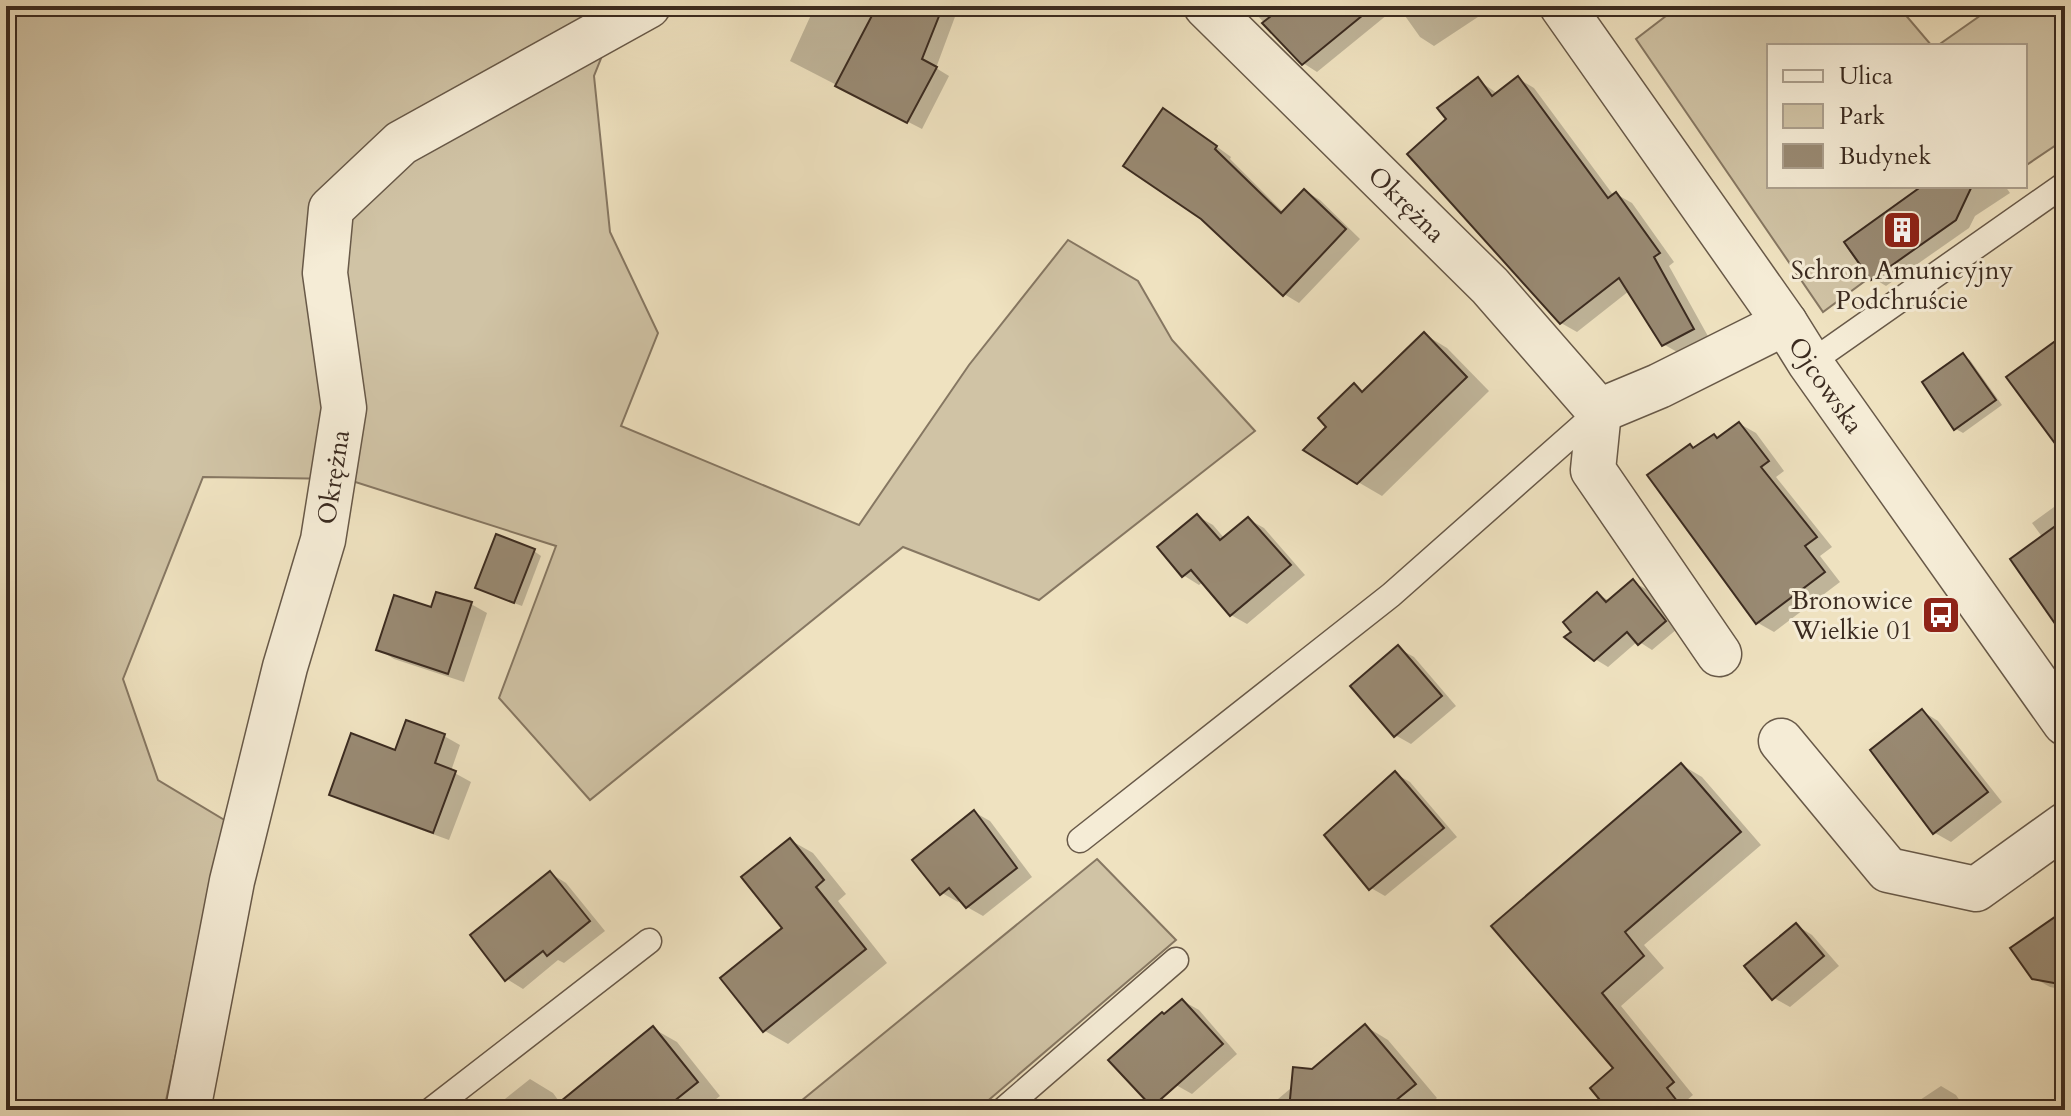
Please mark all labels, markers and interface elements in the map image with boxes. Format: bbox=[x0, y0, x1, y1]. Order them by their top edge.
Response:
legend bbox=[1767, 44, 2027, 188]
text: Ulica bbox=[1839, 60, 1893, 93]
text: Park bbox=[1839, 100, 1885, 133]
text: Budynek bbox=[1839, 140, 1931, 173]
street label: Okrężna bbox=[1361, 158, 1453, 250]
building icon: Schron Amunicyjny Podchruście bbox=[1881, 209, 1923, 251]
place label: Schron Amunicyjny Podchruście bbox=[1791, 253, 2014, 318]
street label: Ojcowska bbox=[1780, 330, 1872, 440]
street label: Okrężna bbox=[308, 427, 358, 527]
place label: Bronowice Wielkie 01 bbox=[1791, 583, 1913, 648]
bus stop icon: Bronowice Wielkie 01 bbox=[1920, 594, 1962, 636]

